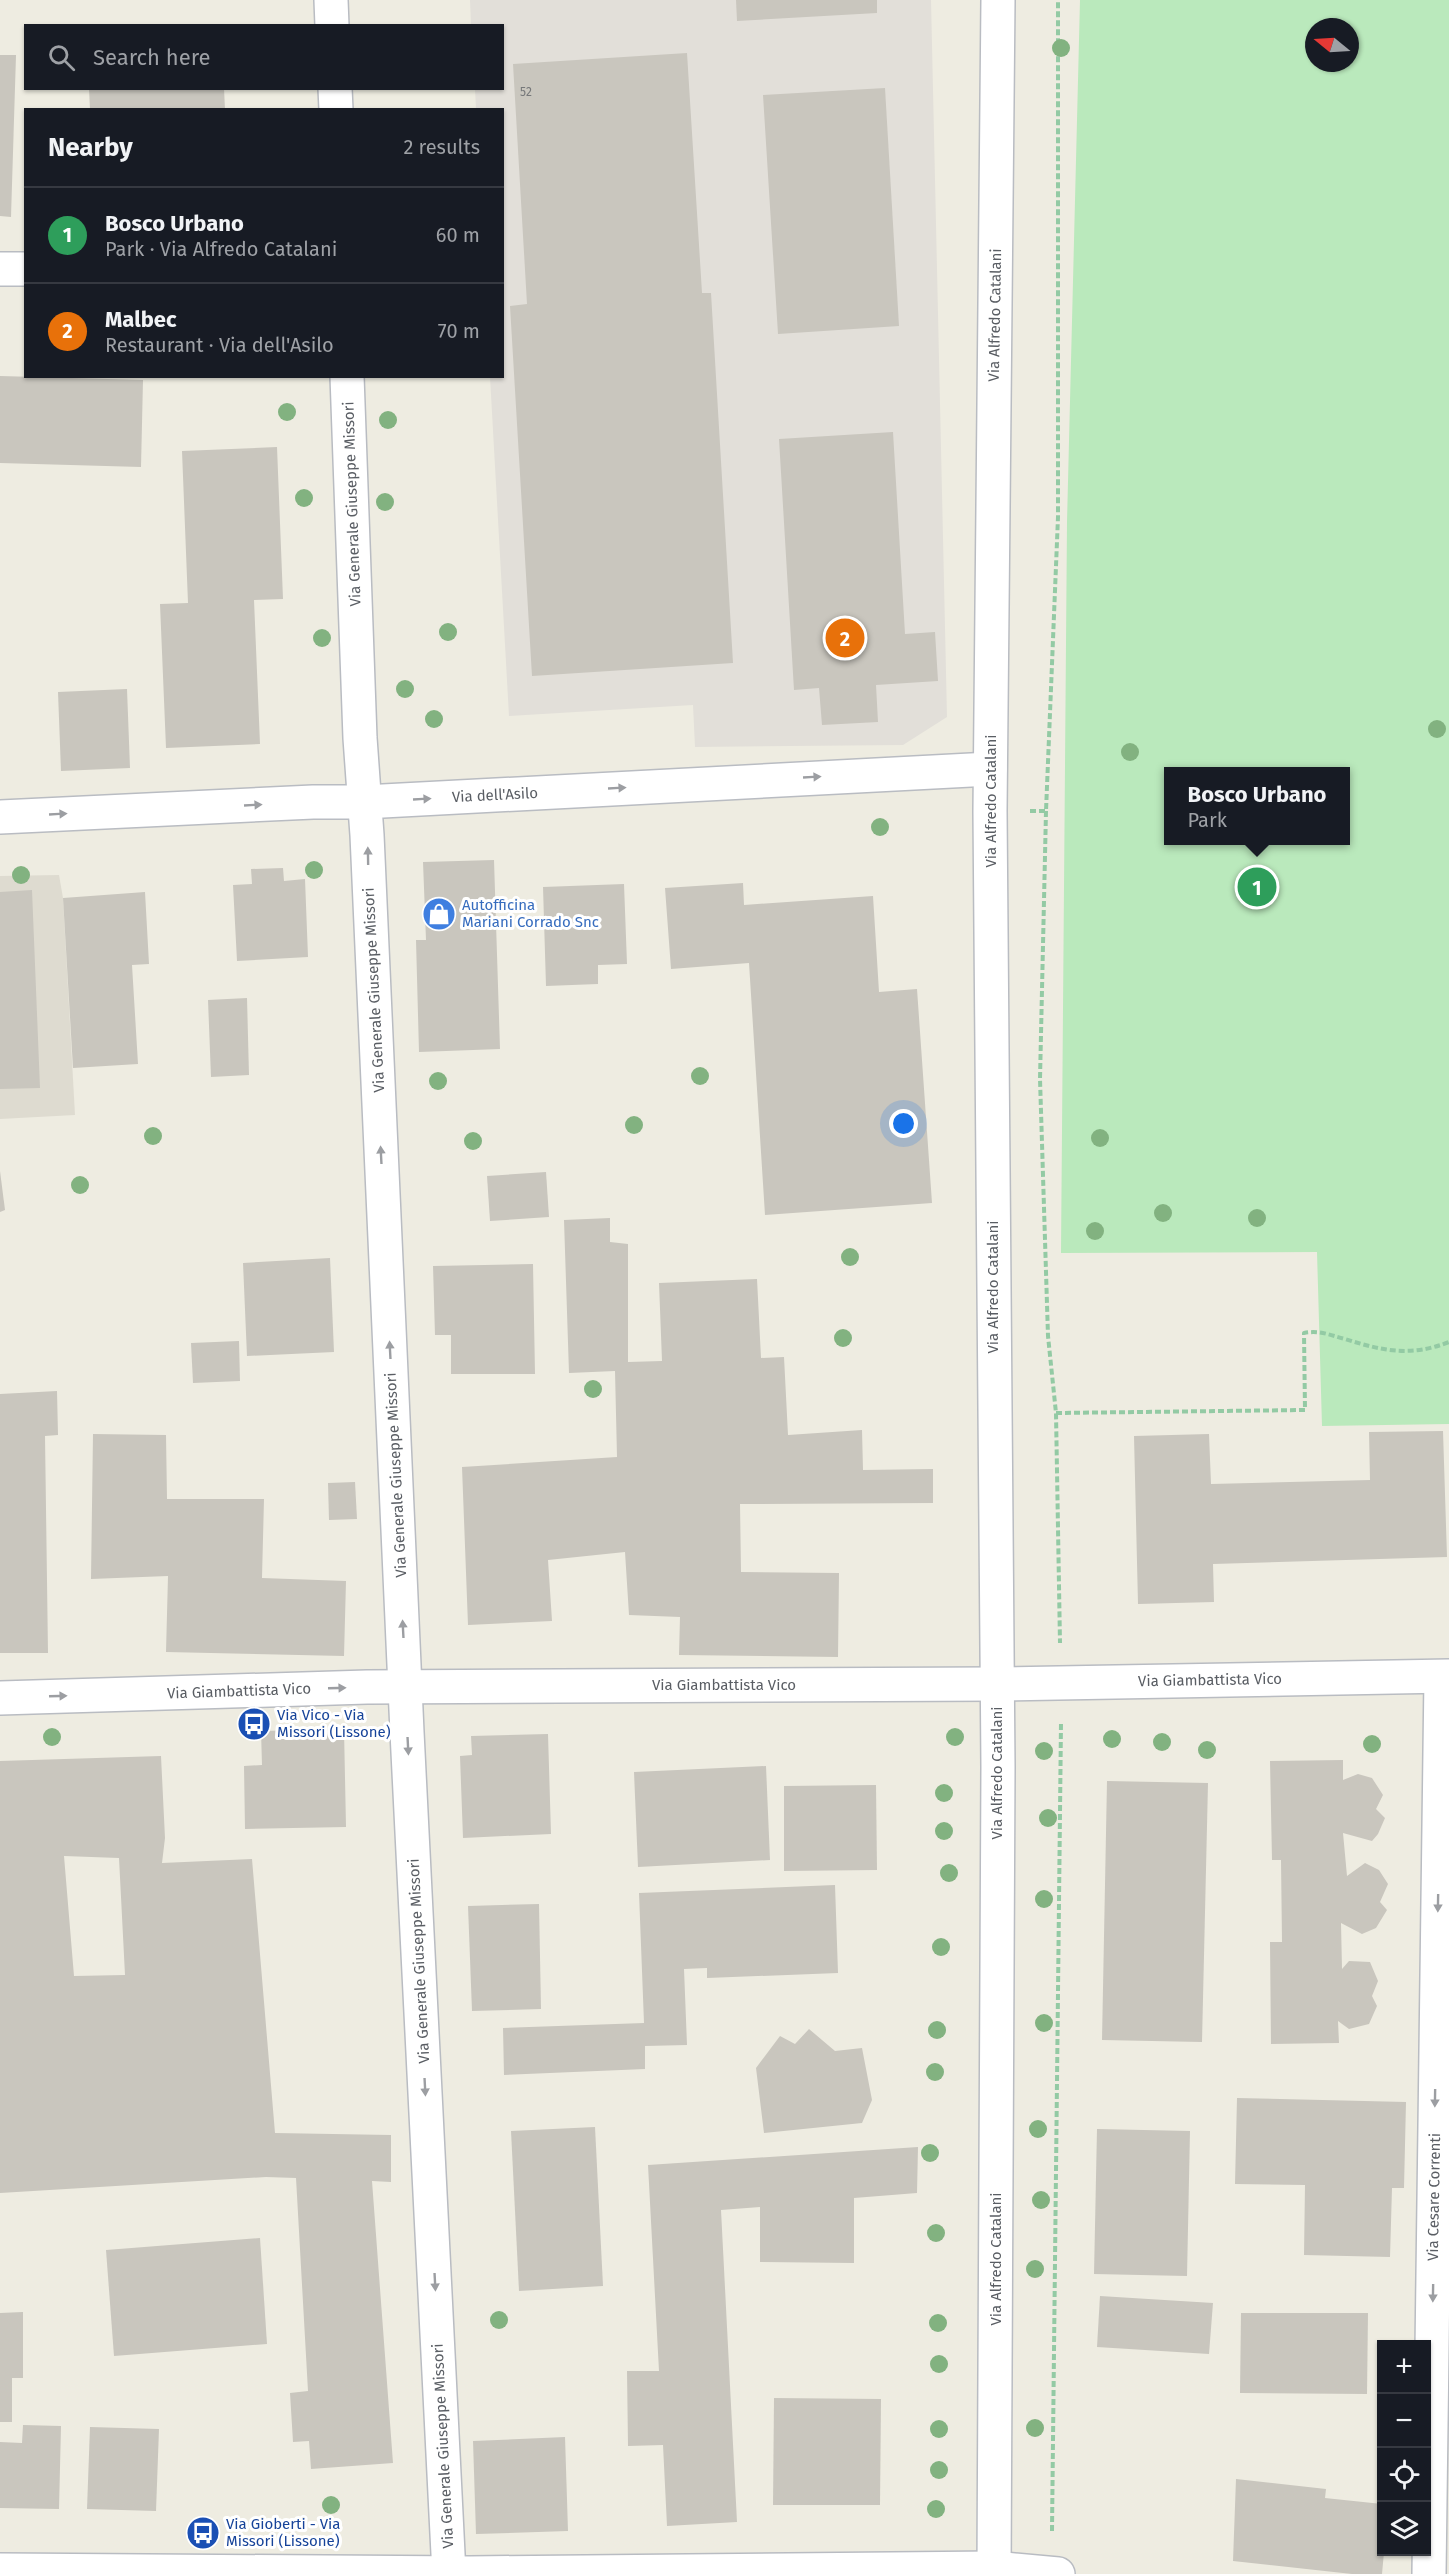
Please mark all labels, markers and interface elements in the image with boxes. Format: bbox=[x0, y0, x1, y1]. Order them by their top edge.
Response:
north arrow bbox=[1305, 18, 1359, 72]
search box bbox=[24, 24, 504, 90]
icon: search bbox=[45, 41, 78, 74]
text: Search here bbox=[93, 44, 211, 71]
house number: 52 bbox=[520, 85, 532, 99]
text: Nearby bbox=[48, 132, 133, 163]
text: 2 results bbox=[403, 135, 480, 159]
text: Bosco Urbano bbox=[105, 210, 244, 237]
text: 1 bbox=[63, 223, 72, 247]
text: 60 m bbox=[436, 223, 480, 247]
text: Park · Via Alfredo Catalani bbox=[105, 237, 337, 261]
street label: Via Alfredo Catalani bbox=[985, 248, 1005, 382]
text: Malbec bbox=[105, 306, 176, 333]
text: 2 bbox=[62, 319, 73, 343]
text: 70 m bbox=[438, 319, 480, 343]
text: Restaurant · Via dell'Asilo bbox=[105, 333, 334, 357]
street label: Via Generale Giuseppe Missori bbox=[339, 401, 365, 607]
pin: 2 bbox=[826, 616, 864, 660]
street label: Via Alfredo Catalani bbox=[982, 734, 1000, 868]
popup bbox=[1164, 767, 1350, 845]
one-way arrow bbox=[802, 773, 821, 782]
text: Bosco Urbano bbox=[1188, 781, 1326, 808]
street label: Via dell'Asilo bbox=[452, 784, 538, 806]
one-way arrow bbox=[608, 784, 627, 793]
one-way arrow bbox=[413, 794, 432, 804]
one-way arrow bbox=[244, 800, 263, 809]
text: Park bbox=[1188, 808, 1227, 832]
one-way arrow bbox=[49, 809, 68, 818]
one-way arrow bbox=[363, 846, 372, 865]
pin: 1 bbox=[1238, 864, 1276, 910]
street label: Via Generale Giuseppe Missori bbox=[360, 887, 388, 1093]
shop icon: Autofficina Mariani Corrado Snc bbox=[421, 896, 457, 932]
place label: Autofficina Mariani Corrado Snc bbox=[462, 896, 599, 931]
your location bbox=[889, 1109, 918, 1138]
one-way arrow bbox=[377, 1146, 386, 1165]
street label: Via Alfredo Catalani bbox=[984, 1220, 1002, 1354]
one-way arrow bbox=[386, 1341, 395, 1360]
street label: Via Generale Giuseppe Missori bbox=[382, 1372, 410, 1578]
one-way arrow bbox=[398, 1619, 407, 1638]
street label: Via Giambattista Vico bbox=[1138, 1670, 1282, 1690]
street label: Via Giambattista Vico bbox=[652, 1676, 796, 1694]
street label: Via Giambattista Vico bbox=[167, 1679, 311, 1703]
one-way arrow bbox=[328, 1683, 347, 1693]
one-way arrow bbox=[49, 1692, 68, 1701]
bus stop icon: Via Vico - Via Missori (Lissone) bbox=[236, 1706, 272, 1742]
place label: Via Vico - Via Missori (Lissone) bbox=[277, 1706, 391, 1741]
street label: Via Alfredo Catalani bbox=[988, 1706, 1006, 1840]
one-way arrow bbox=[403, 1736, 412, 1755]
street label: Via Generale Giuseppe Missori bbox=[405, 1858, 433, 2064]
one-way arrow bbox=[1433, 1894, 1443, 1913]
one-way arrow bbox=[421, 2078, 430, 2097]
one-way arrow bbox=[1431, 2089, 1440, 2108]
street label: Via Cesare Correnti bbox=[1424, 2133, 1444, 2261]
street label: Via Alfredo Catalani bbox=[987, 2192, 1005, 2326]
one-way arrow bbox=[430, 2272, 439, 2291]
one-way arrow bbox=[1428, 2284, 1437, 2303]
map controls bbox=[1377, 2340, 1431, 2556]
button: + bbox=[1377, 2340, 1431, 2394]
street label: Via Generale Giuseppe Missori bbox=[429, 2343, 457, 2549]
button: − bbox=[1377, 2394, 1431, 2448]
button: locate bbox=[1377, 2448, 1431, 2502]
button: layers bbox=[1377, 2502, 1431, 2556]
bus stop icon: Via Gioberti - Via Missori (Lissone) bbox=[185, 2515, 221, 2551]
place label: Via Gioberti - Via Missori (Lissone) bbox=[226, 2515, 340, 2550]

